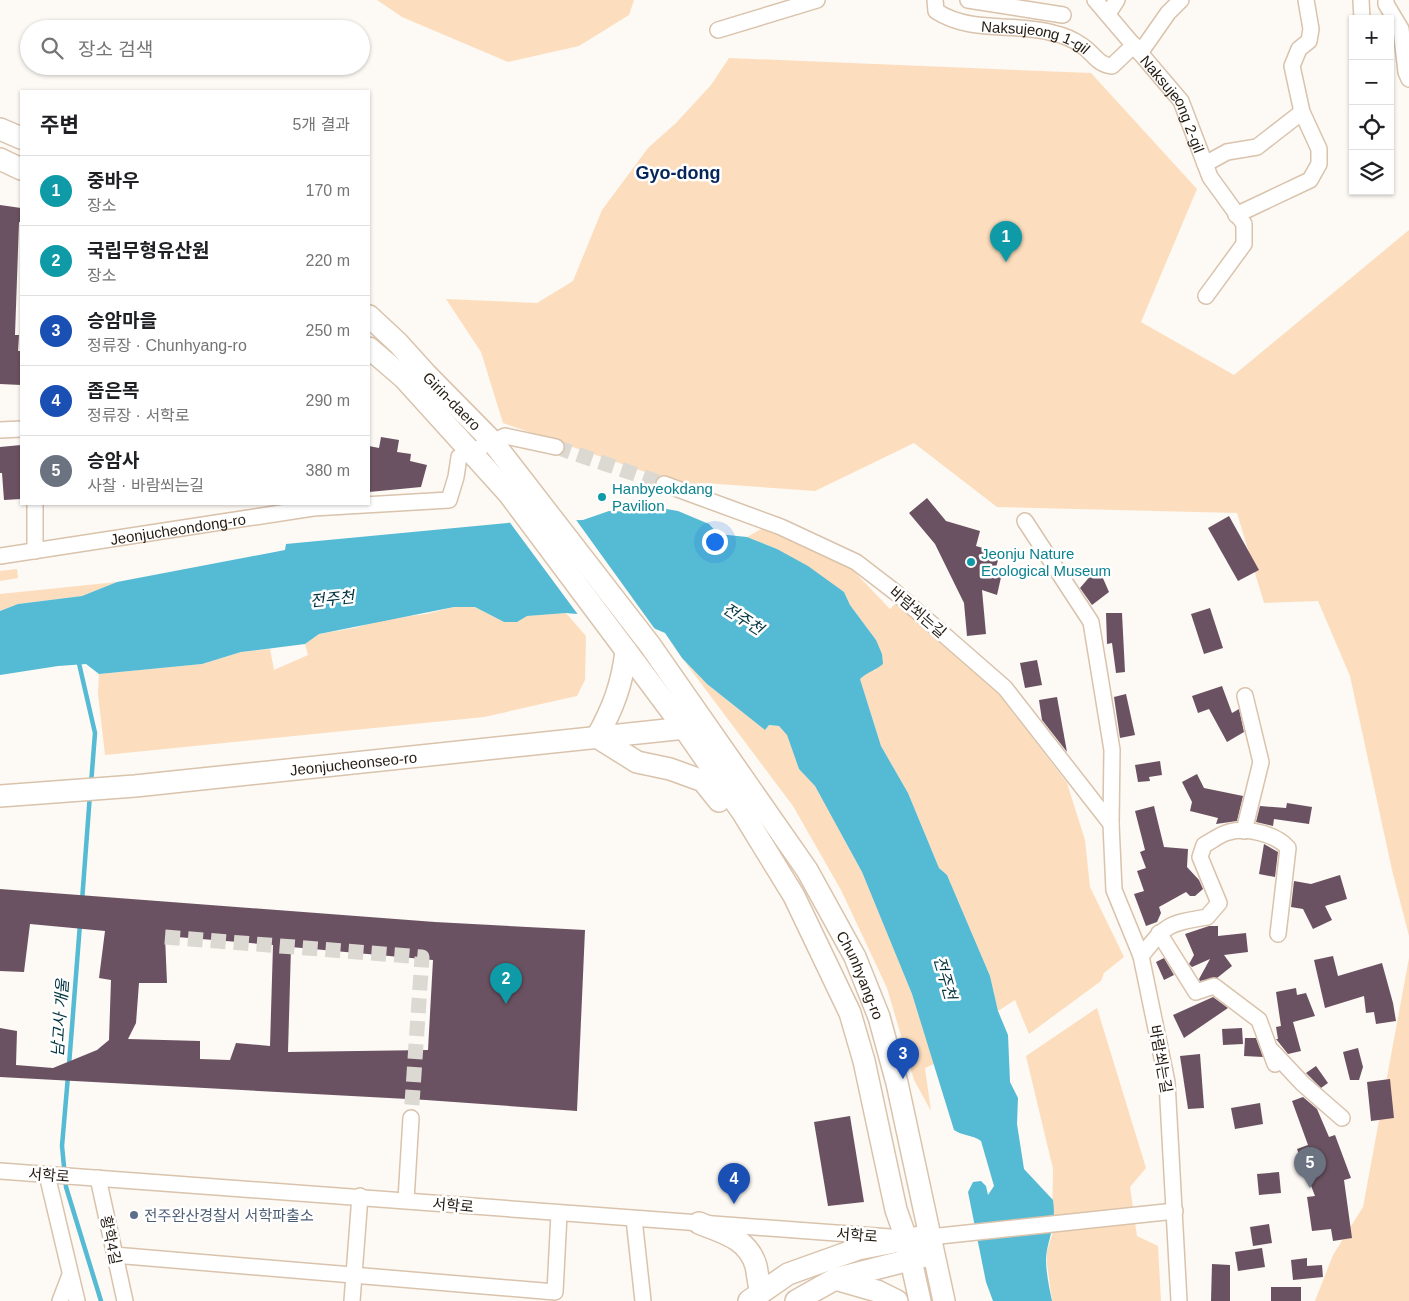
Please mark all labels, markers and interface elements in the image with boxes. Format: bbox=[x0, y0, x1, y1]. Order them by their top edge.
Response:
map controls bbox=[1349, 15, 1394, 195]
button: + bbox=[1349, 15, 1394, 60]
street label: Naksujeong 1-gil bbox=[981, 17, 1094, 57]
search box bbox=[20, 20, 370, 75]
icon: search bbox=[38, 34, 66, 62]
text: 장소 검색 bbox=[78, 39, 153, 60]
street label: Naksujeong 2-gil bbox=[1137, 52, 1208, 155]
button: − bbox=[1349, 60, 1394, 105]
button: locate bbox=[1349, 105, 1394, 150]
text: 주변 bbox=[40, 113, 79, 136]
text: 5개 결과 bbox=[292, 116, 350, 133]
button: layers bbox=[1349, 150, 1394, 195]
district label: Gyo-dong bbox=[636, 163, 720, 183]
text: 중바우 bbox=[87, 170, 139, 191]
text: 1 bbox=[52, 182, 60, 199]
text: 170 m bbox=[306, 182, 350, 199]
text: 장소 bbox=[87, 197, 116, 214]
pin: 1 bbox=[990, 221, 1022, 262]
text: 국립무형유산원 bbox=[87, 240, 209, 261]
text: 2 bbox=[52, 252, 60, 269]
text: 220 m bbox=[306, 252, 350, 269]
text: 장소 bbox=[87, 267, 116, 284]
text: 승암마을 bbox=[87, 310, 157, 331]
text: 3 bbox=[52, 322, 60, 339]
text: 250 m bbox=[306, 322, 350, 339]
text: 정류장 · Chunhyang-ro bbox=[87, 337, 247, 354]
street label: Girin-daero bbox=[420, 368, 485, 433]
text: 좁은목 bbox=[87, 380, 139, 401]
text: 4 bbox=[52, 392, 60, 409]
text: 290 m bbox=[306, 392, 350, 409]
text: 정류장 · 서학로 bbox=[87, 407, 190, 424]
text: 승암사 bbox=[87, 450, 139, 471]
text: 5 bbox=[52, 462, 60, 479]
text: 380 m bbox=[306, 462, 350, 479]
text: 사찰 · 바람쐬는길 bbox=[87, 477, 204, 494]
place label: Hanbyeokdang Pavilion bbox=[612, 480, 713, 514]
marker: Hanbyeokdang Pavilion bbox=[596, 491, 608, 503]
street label: Jeonjucheondong-ro bbox=[109, 510, 247, 547]
your location bbox=[702, 529, 728, 555]
place label: Jeonju Nature Ecological Museum bbox=[981, 545, 1111, 579]
marker: Jeonju Nature Ecological Museum bbox=[965, 556, 977, 568]
street label: 바람쐬는길 bbox=[886, 583, 950, 641]
water label: 전주천 bbox=[309, 588, 357, 610]
water label: 전주천 bbox=[720, 600, 768, 639]
street label: Jeonjucheonseo-ro bbox=[289, 748, 418, 778]
street label: Chunhyang-ro bbox=[834, 928, 888, 1022]
water label: 전주천 bbox=[931, 954, 960, 1004]
pin: 2 bbox=[490, 963, 522, 1004]
water label: 남고사 개울 bbox=[49, 977, 71, 1058]
street label: 바람쐬는길 bbox=[1147, 1024, 1175, 1094]
pin: 3 bbox=[887, 1038, 919, 1079]
pin: 5 bbox=[1294, 1147, 1326, 1188]
pin: 4 bbox=[718, 1163, 750, 1204]
street label: 서학로 bbox=[28, 1165, 70, 1185]
street label: 서학로 bbox=[432, 1195, 474, 1215]
place label: 전주완산경찰서 서학파출소 bbox=[144, 1207, 314, 1224]
marker: 전주완산경찰서 서학파출소 bbox=[128, 1209, 140, 1221]
street label: 황학4길 bbox=[98, 1214, 124, 1266]
street label: 서학로 bbox=[836, 1225, 878, 1245]

